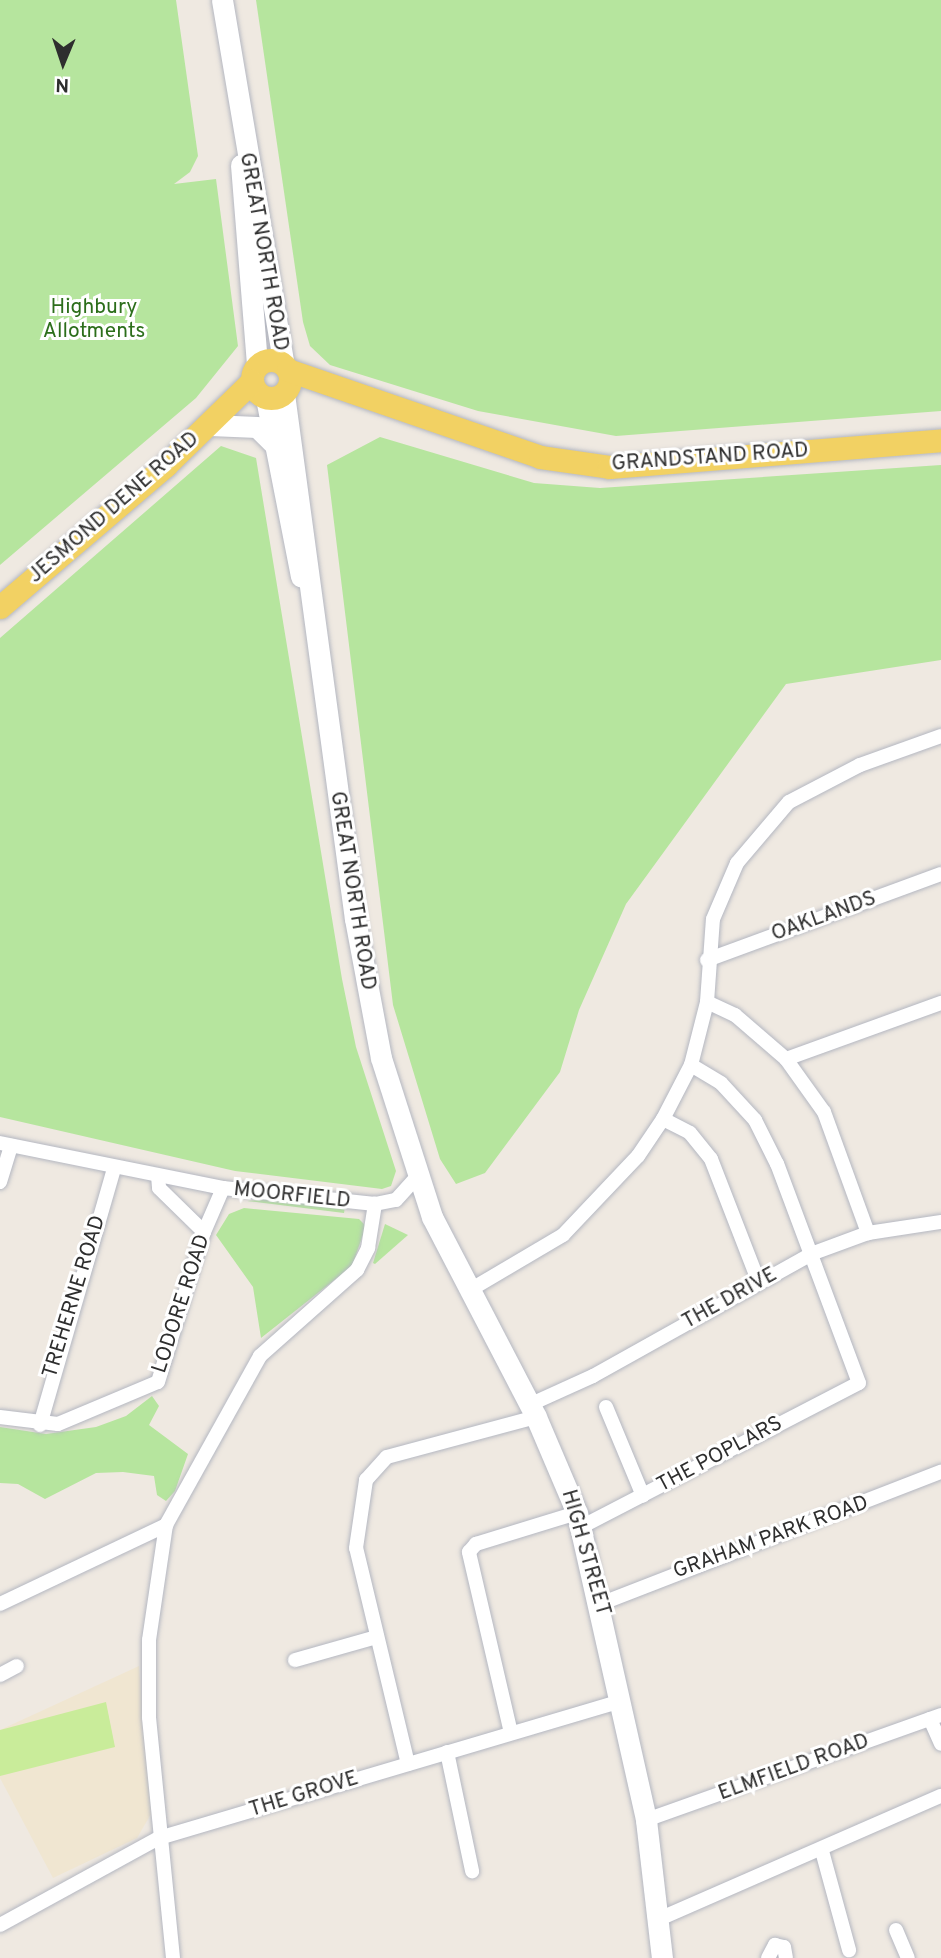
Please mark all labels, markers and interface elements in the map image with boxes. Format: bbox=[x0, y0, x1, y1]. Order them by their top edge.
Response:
north arrow bbox=[28, 28, 98, 98]
text: N bbox=[55, 72, 70, 96]
street label: GREAT NORTH ROAD bbox=[233, 150, 293, 354]
park label: Highbury Allotments bbox=[43, 295, 145, 345]
street label: JESMOND DENE ROAD bbox=[23, 427, 205, 589]
street label: GRANDSTAND ROAD bbox=[611, 439, 809, 477]
street label: GREAT NORTH ROAD bbox=[324, 789, 380, 993]
street label: OAKLANDS bbox=[768, 886, 880, 948]
street label: MOORFIELD bbox=[232, 1177, 352, 1215]
street label: TREHERNE ROAD bbox=[38, 1213, 112, 1381]
street label: LODORE ROAD bbox=[148, 1231, 216, 1377]
street label: THE DRIVE bbox=[678, 1263, 782, 1335]
street label: THE POPLARS bbox=[653, 1411, 787, 1499]
street label: HIGH STREET bbox=[555, 1487, 615, 1619]
street label: GRAHAM PARK ROAD bbox=[670, 1491, 872, 1585]
street label: ELMFIELD ROAD bbox=[715, 1729, 873, 1807]
street label: THE GROVE bbox=[246, 1766, 362, 1824]

